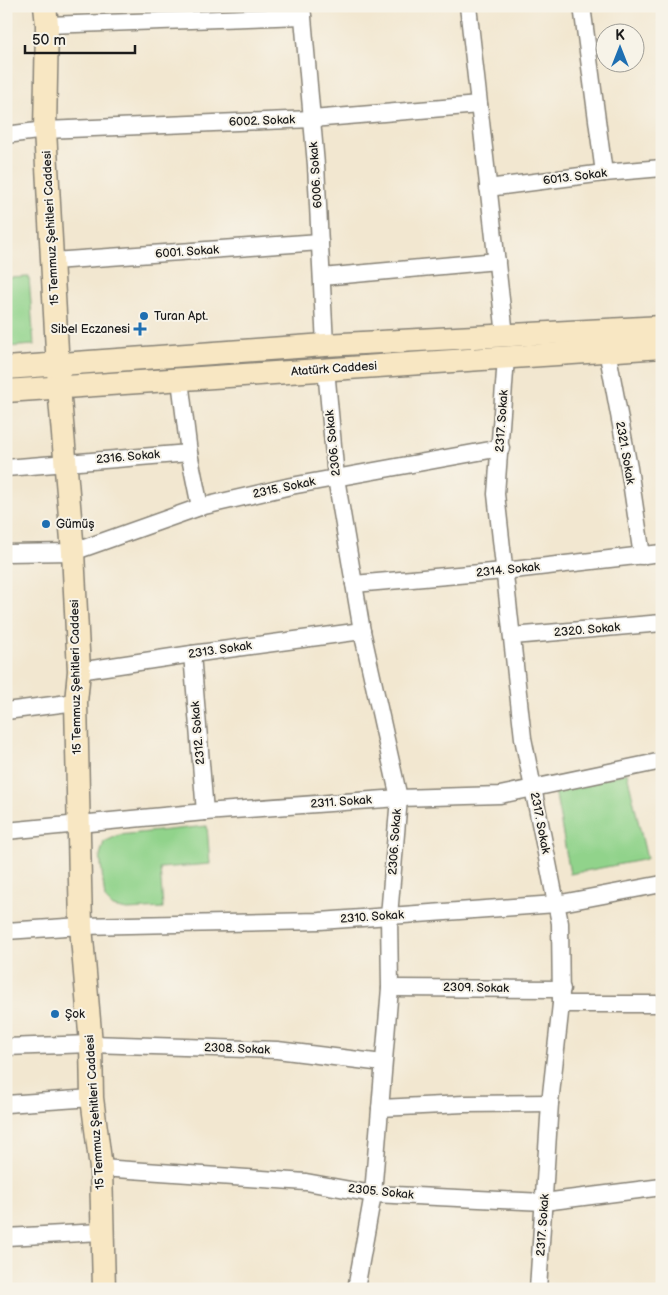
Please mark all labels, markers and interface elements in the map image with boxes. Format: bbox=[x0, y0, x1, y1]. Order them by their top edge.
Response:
scale bar bbox=[25, 22, 135, 54]
north arrow bbox=[596, 22, 646, 72]
text: K bbox=[615, 27, 625, 44]
text: 50 m bbox=[32, 31, 66, 50]
street label: 6002. Sokak bbox=[229, 112, 296, 130]
street label: 6006. Sokak bbox=[306, 141, 326, 209]
street label: 15 Temmuz Şehitleri Caddesi bbox=[39, 150, 63, 306]
street label: 6013. Sokak bbox=[542, 166, 608, 188]
street label: 6001. Sokak bbox=[155, 242, 219, 262]
place label: Turan Apt. bbox=[154, 309, 208, 324]
marker: Turan Apt. bbox=[138, 310, 150, 322]
place label: Sibel Eczanesi bbox=[51, 322, 130, 337]
marker: Sibel Eczanesi bbox=[134, 323, 146, 335]
street label: Atatürk Caddesi bbox=[290, 358, 378, 379]
street label: 2317. Sokak bbox=[492, 389, 512, 453]
street label: 2306. Sokak bbox=[322, 409, 344, 477]
street label: 2321. Sokak bbox=[612, 420, 638, 486]
street label: 2316. Sokak bbox=[95, 447, 161, 467]
street label: 2315. Sokak bbox=[251, 474, 317, 502]
place label: Gümüş bbox=[56, 517, 94, 532]
marker: Gümüş bbox=[40, 518, 52, 530]
street label: 2314. Sokak bbox=[475, 559, 541, 581]
street label: 15 Temmuz Şehitleri Caddesi bbox=[67, 599, 85, 755]
street label: 2320. Sokak bbox=[553, 620, 621, 640]
street label: 2313. Sokak bbox=[187, 638, 253, 662]
street label: 2312. Sokak bbox=[188, 700, 208, 765]
street label: 2317. Sokak bbox=[527, 791, 553, 855]
street label: 2311. Sokak bbox=[310, 792, 372, 812]
street label: 2306. Sokak bbox=[385, 808, 405, 876]
street label: 2310. Sokak bbox=[340, 907, 404, 927]
street label: 2309. Sokak bbox=[443, 980, 509, 996]
place label: Şok bbox=[65, 1007, 85, 1022]
marker: Şok bbox=[49, 1008, 61, 1020]
street label: 15 Temmuz Şehitleri Caddesi bbox=[82, 1034, 108, 1190]
street label: 2308. Sokak bbox=[204, 1040, 270, 1058]
street label: 2305. Sokak bbox=[347, 1181, 415, 1203]
street label: 2317. Sokak bbox=[533, 1193, 553, 1257]

